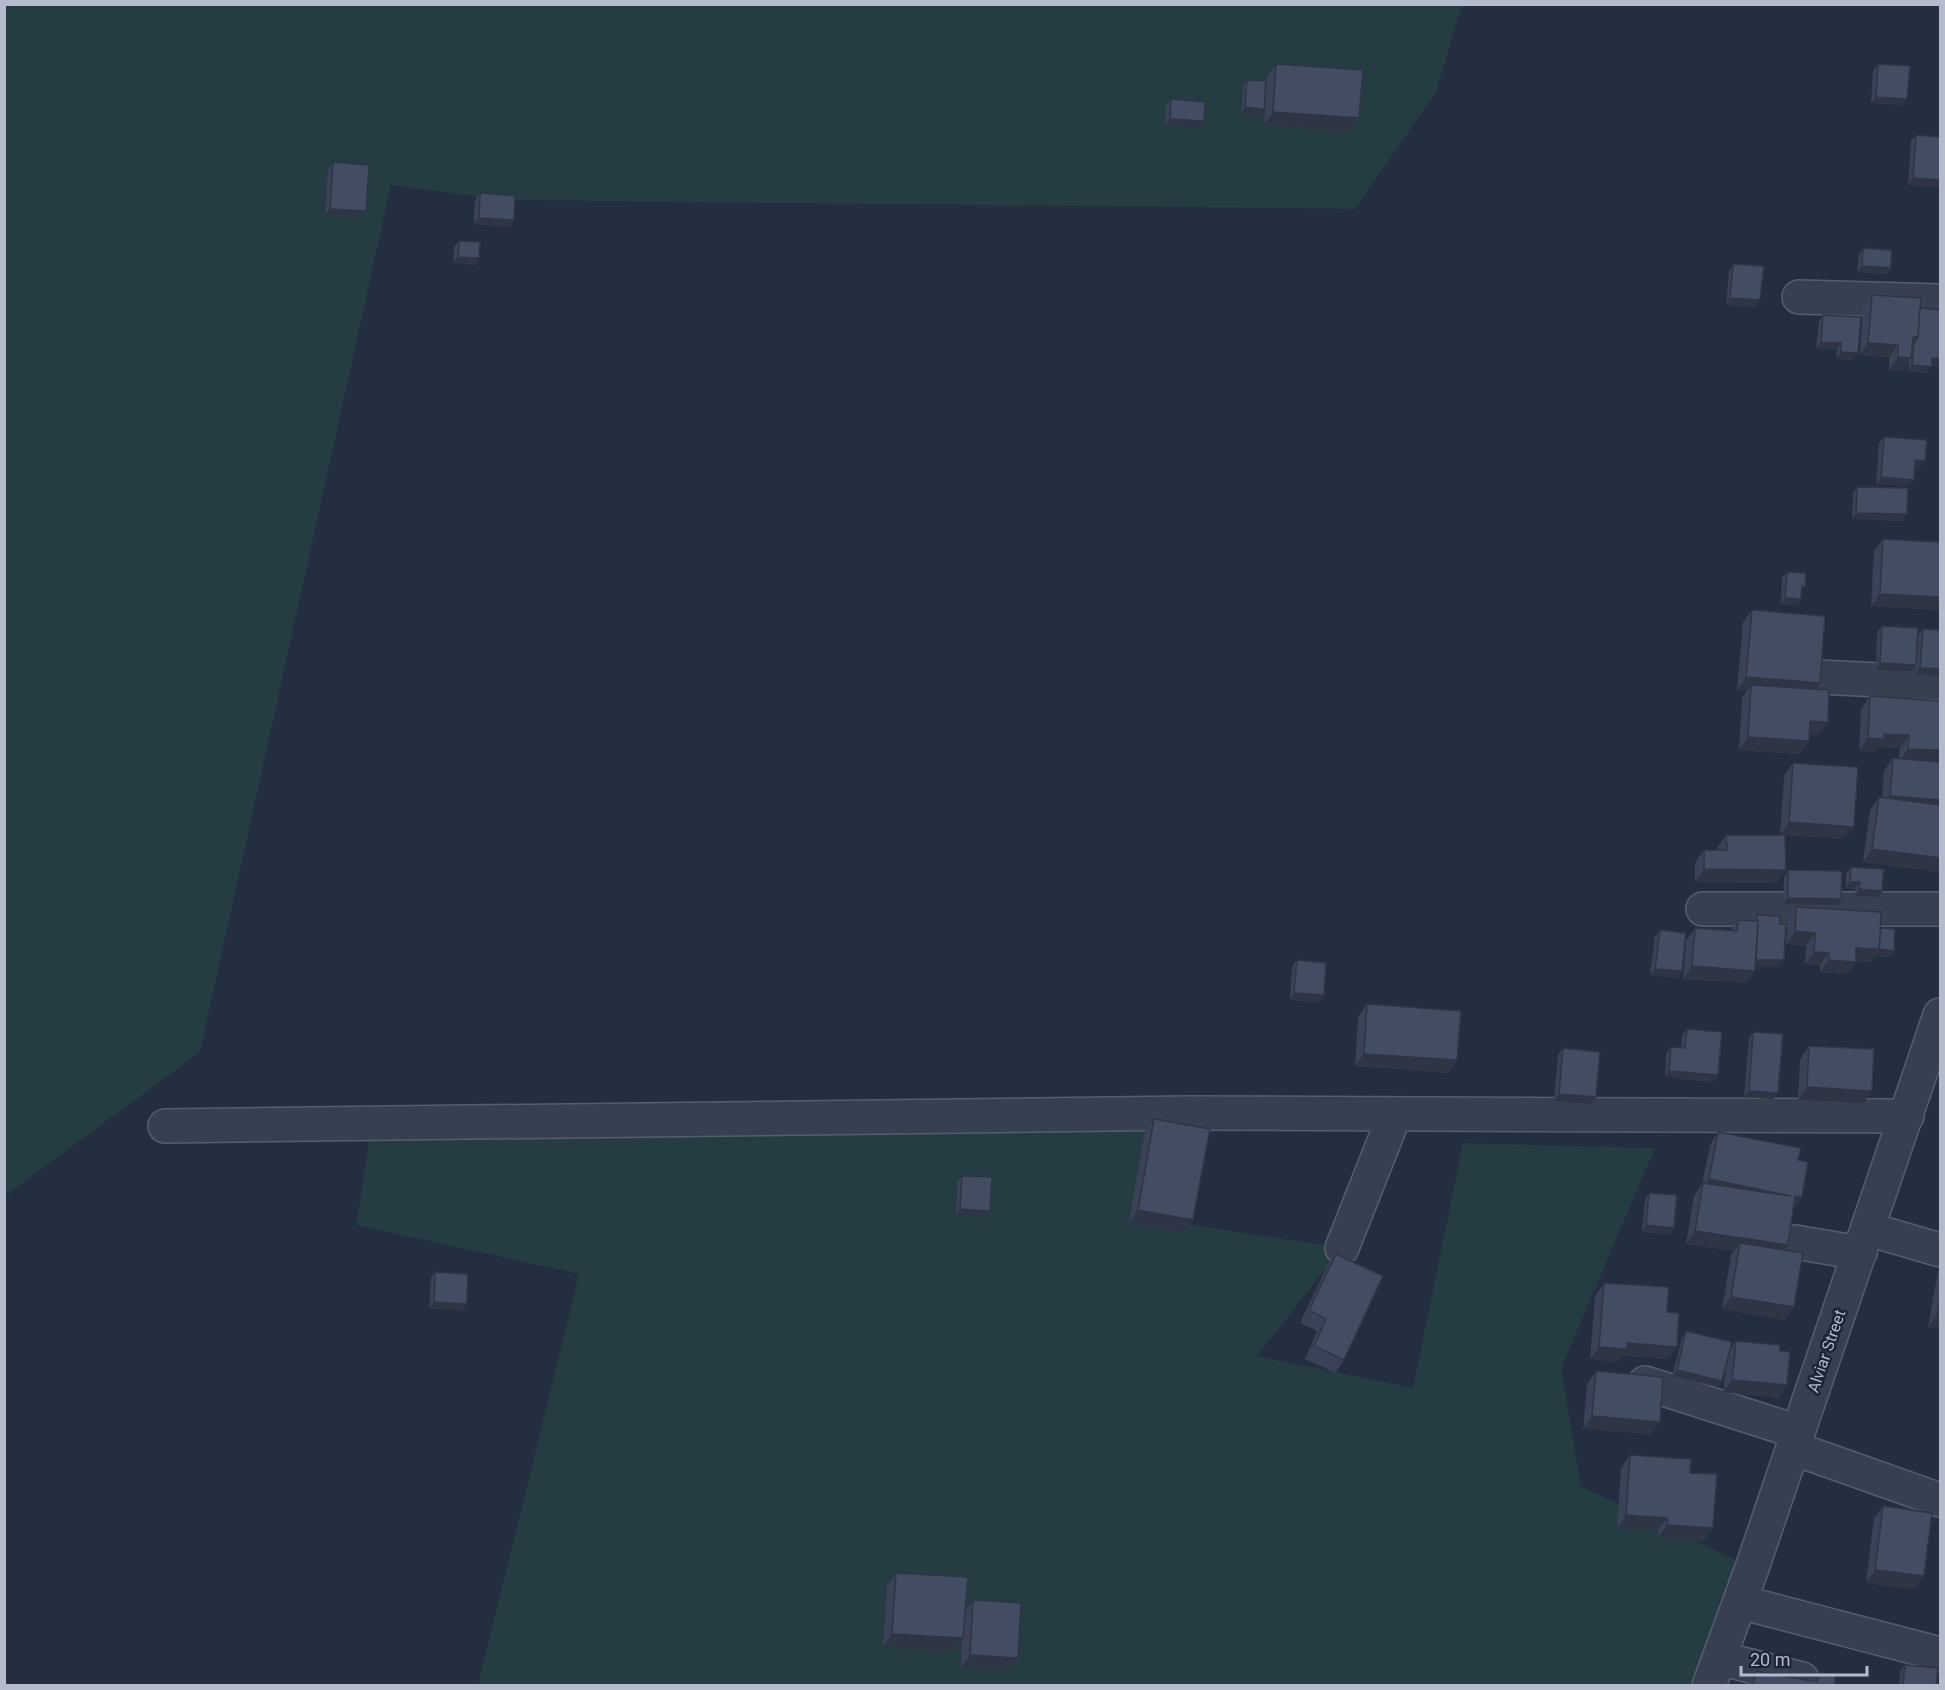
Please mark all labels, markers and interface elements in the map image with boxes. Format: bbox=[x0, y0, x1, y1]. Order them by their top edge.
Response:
street label: Alviar Street bbox=[1803, 1307, 1850, 1395]
scale bar bbox=[1741, 1639, 1867, 1677]
text: 20 m bbox=[1750, 1649, 1790, 1670]

